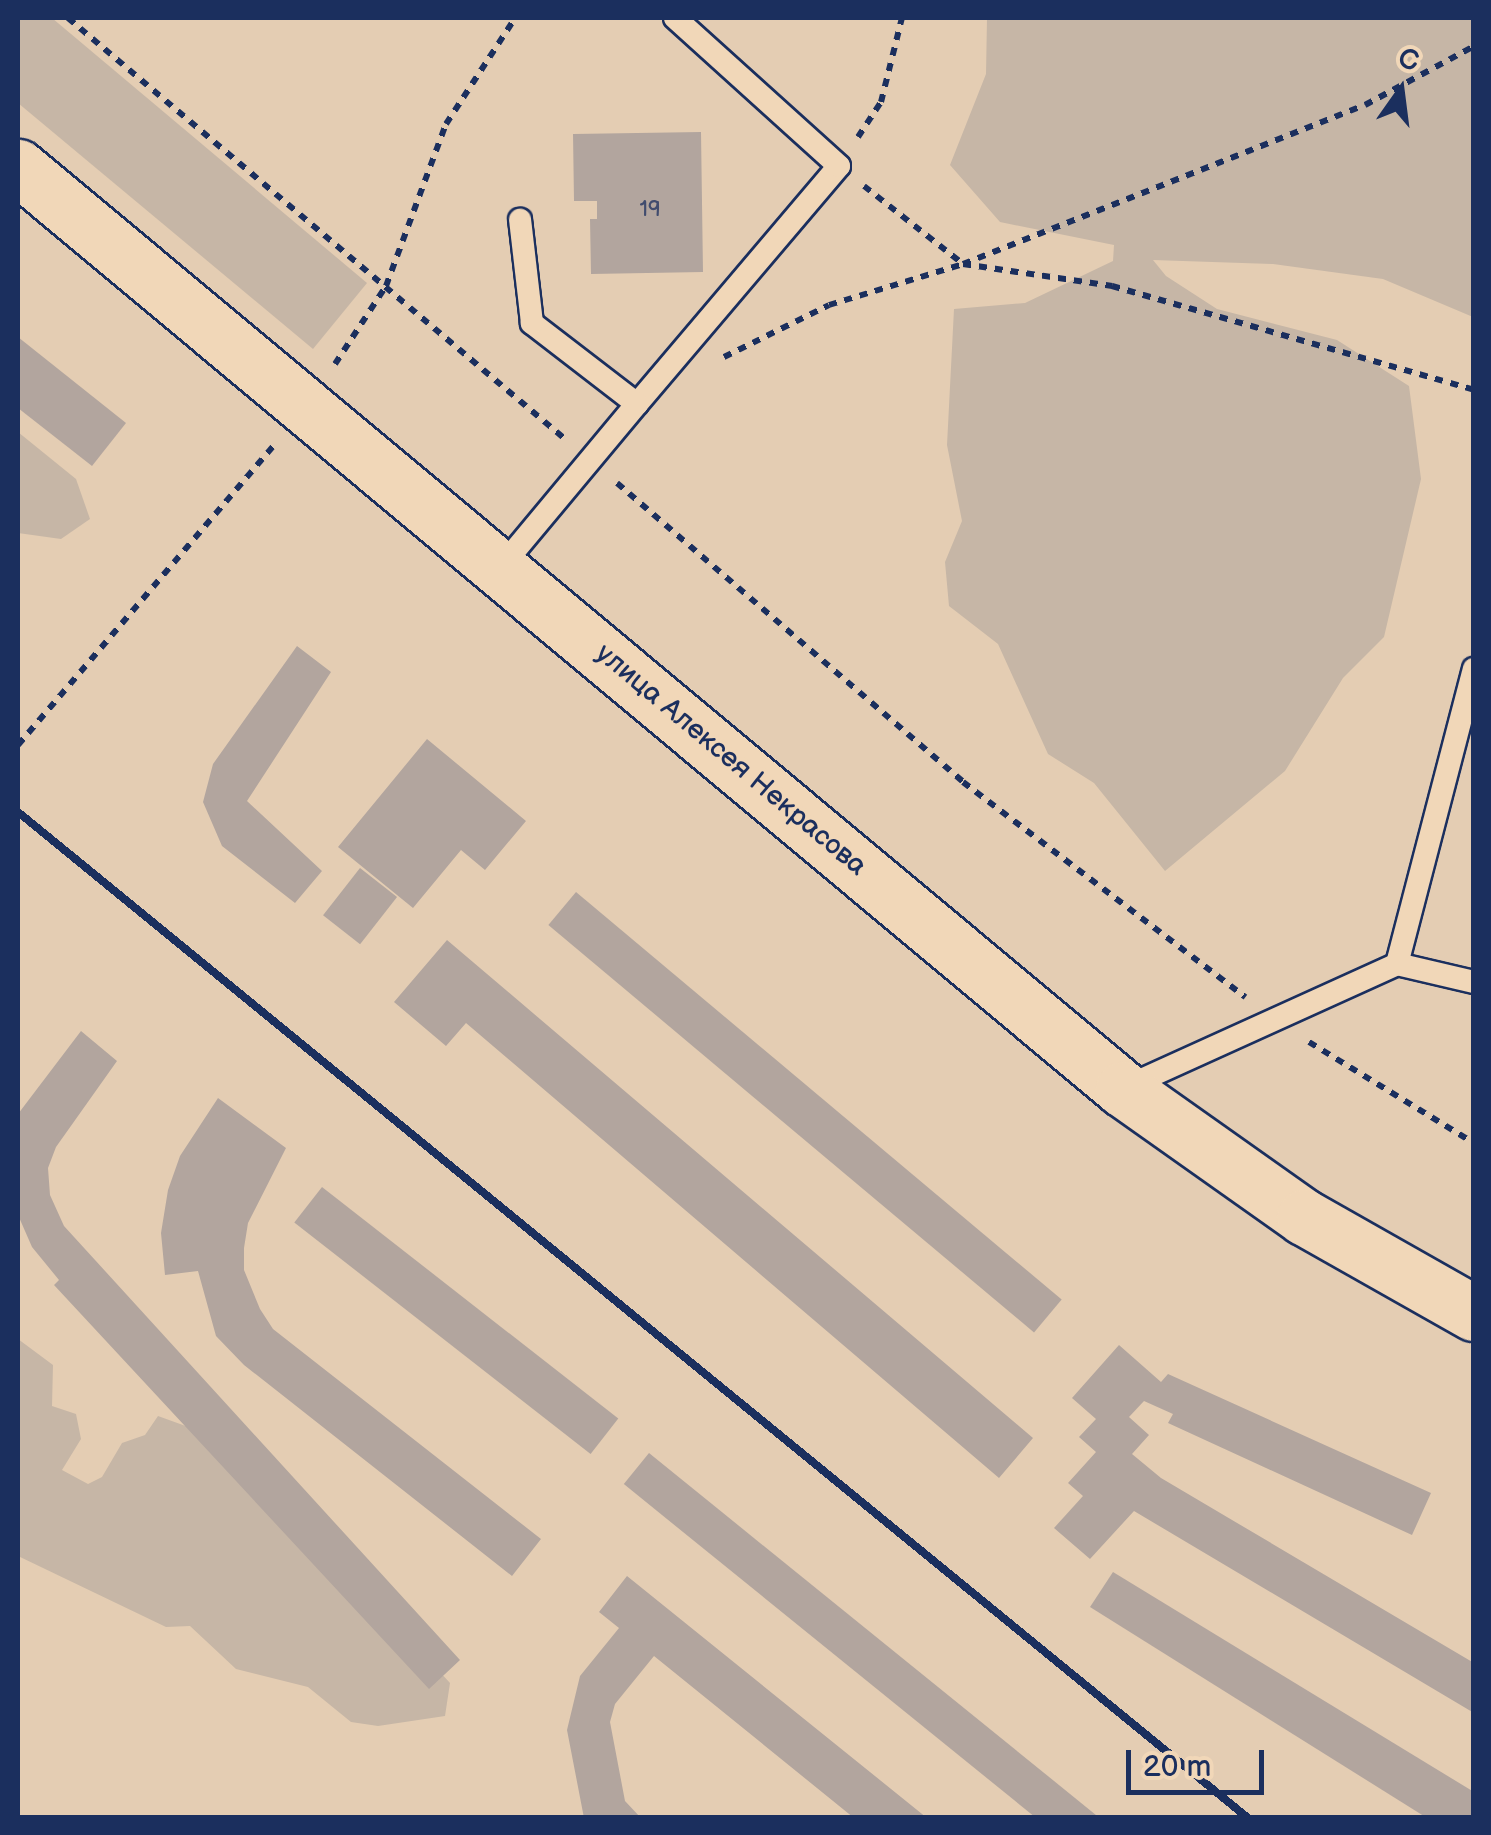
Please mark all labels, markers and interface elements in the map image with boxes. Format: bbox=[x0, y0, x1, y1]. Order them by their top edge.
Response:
north arrow bbox=[1351, 40, 1451, 140]
text: С bbox=[1395, 42, 1422, 79]
house number: 19 bbox=[639, 197, 661, 223]
street label: улица Алексея Некрасова bbox=[589, 637, 873, 883]
scale bar bbox=[1131, 1730, 1268, 1792]
text: 20 m bbox=[1143, 1749, 1211, 1785]

